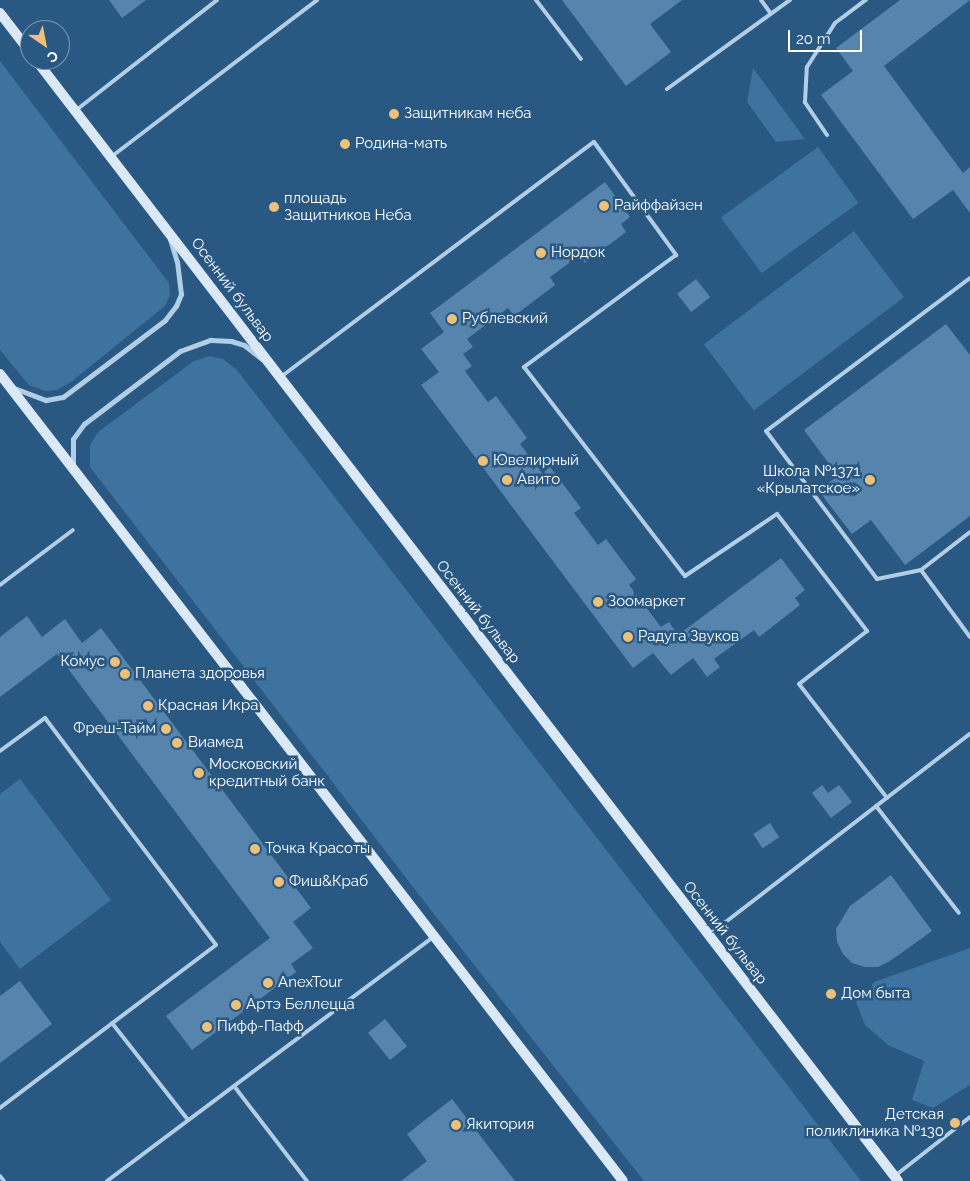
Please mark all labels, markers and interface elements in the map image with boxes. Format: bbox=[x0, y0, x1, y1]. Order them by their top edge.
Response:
north arrow bbox=[20, 20, 70, 70]
scale bar bbox=[790, 20, 864, 52]
text: 20 m bbox=[796, 30, 831, 48]
text: С bbox=[44, 47, 61, 66]
place label: Защитникам неба bbox=[404, 105, 532, 123]
marker: Защитникам неба bbox=[388, 108, 400, 120]
place label: Родина-мать bbox=[355, 135, 447, 153]
marker: Родина-мать bbox=[339, 138, 351, 150]
place label: площадь Защитников Неба bbox=[284, 189, 412, 224]
place label: Райффайзен bbox=[614, 197, 703, 215]
marker: Райффайзен bbox=[598, 200, 610, 212]
marker: площадь Защитников Неба bbox=[268, 201, 280, 213]
street label: Осенний бульвар bbox=[187, 234, 277, 346]
place label: Нордок bbox=[551, 244, 606, 262]
marker: Нордок bbox=[535, 247, 547, 259]
place label: Рублевский bbox=[462, 310, 548, 328]
marker: Рублевский bbox=[446, 313, 458, 325]
place label: Ювелирный bbox=[493, 452, 579, 470]
marker: Ювелирный bbox=[477, 455, 489, 467]
place label: Школа №1371 «Крылатское» bbox=[757, 462, 860, 497]
place label: Авито bbox=[517, 471, 560, 489]
marker: Авито bbox=[501, 474, 513, 486]
marker: Школа №1371 «Крылатское» bbox=[864, 474, 876, 486]
street label: Осенний бульвар bbox=[432, 557, 524, 667]
place label: Зоомаркет bbox=[608, 593, 685, 611]
marker: Зоомаркет bbox=[592, 596, 604, 608]
place label: Радуга Звуков bbox=[638, 628, 739, 646]
marker: Радуга Звуков bbox=[622, 631, 634, 643]
place label: Комус bbox=[60, 653, 105, 671]
marker: Комус bbox=[109, 656, 121, 668]
place label: Планета здоровья bbox=[135, 665, 265, 683]
marker: Планета здоровья bbox=[119, 668, 131, 680]
place label: Красная Икра bbox=[158, 697, 258, 715]
marker: Красная Икра bbox=[142, 700, 154, 712]
place label: Фреш-Тайм bbox=[73, 720, 156, 738]
marker: Фреш-Тайм bbox=[160, 723, 172, 735]
place label: Виамед bbox=[188, 734, 243, 752]
marker: Виамед bbox=[170, 736, 184, 750]
place label: Московский кредитный банк bbox=[209, 755, 325, 790]
marker: Московский кредитный банк bbox=[193, 767, 205, 779]
place label: Точка Красоты bbox=[265, 840, 370, 858]
marker: Точка Красоты bbox=[249, 843, 261, 855]
place label: Фиш&Краб bbox=[289, 873, 368, 891]
marker: Фиш&Краб bbox=[273, 876, 285, 888]
street label: Осенний бульвар bbox=[679, 878, 771, 988]
place label: AnexTour bbox=[278, 974, 342, 992]
marker: AnexTour bbox=[262, 977, 274, 989]
place label: Дом быта bbox=[841, 985, 910, 1003]
marker: Дом быта bbox=[825, 988, 837, 1000]
place label: Артэ Беллецца bbox=[246, 996, 355, 1014]
marker: Артэ Беллецца bbox=[230, 999, 242, 1011]
place label: Пифф-Пафф bbox=[217, 1018, 304, 1036]
marker: Пифф-Пафф bbox=[201, 1021, 213, 1033]
place label: Детская поликлиника №130 bbox=[806, 1105, 944, 1140]
place label: Якитория bbox=[466, 1116, 534, 1134]
marker: Детская поликлиника №130 bbox=[948, 1116, 962, 1130]
marker: Якитория bbox=[450, 1119, 462, 1131]

